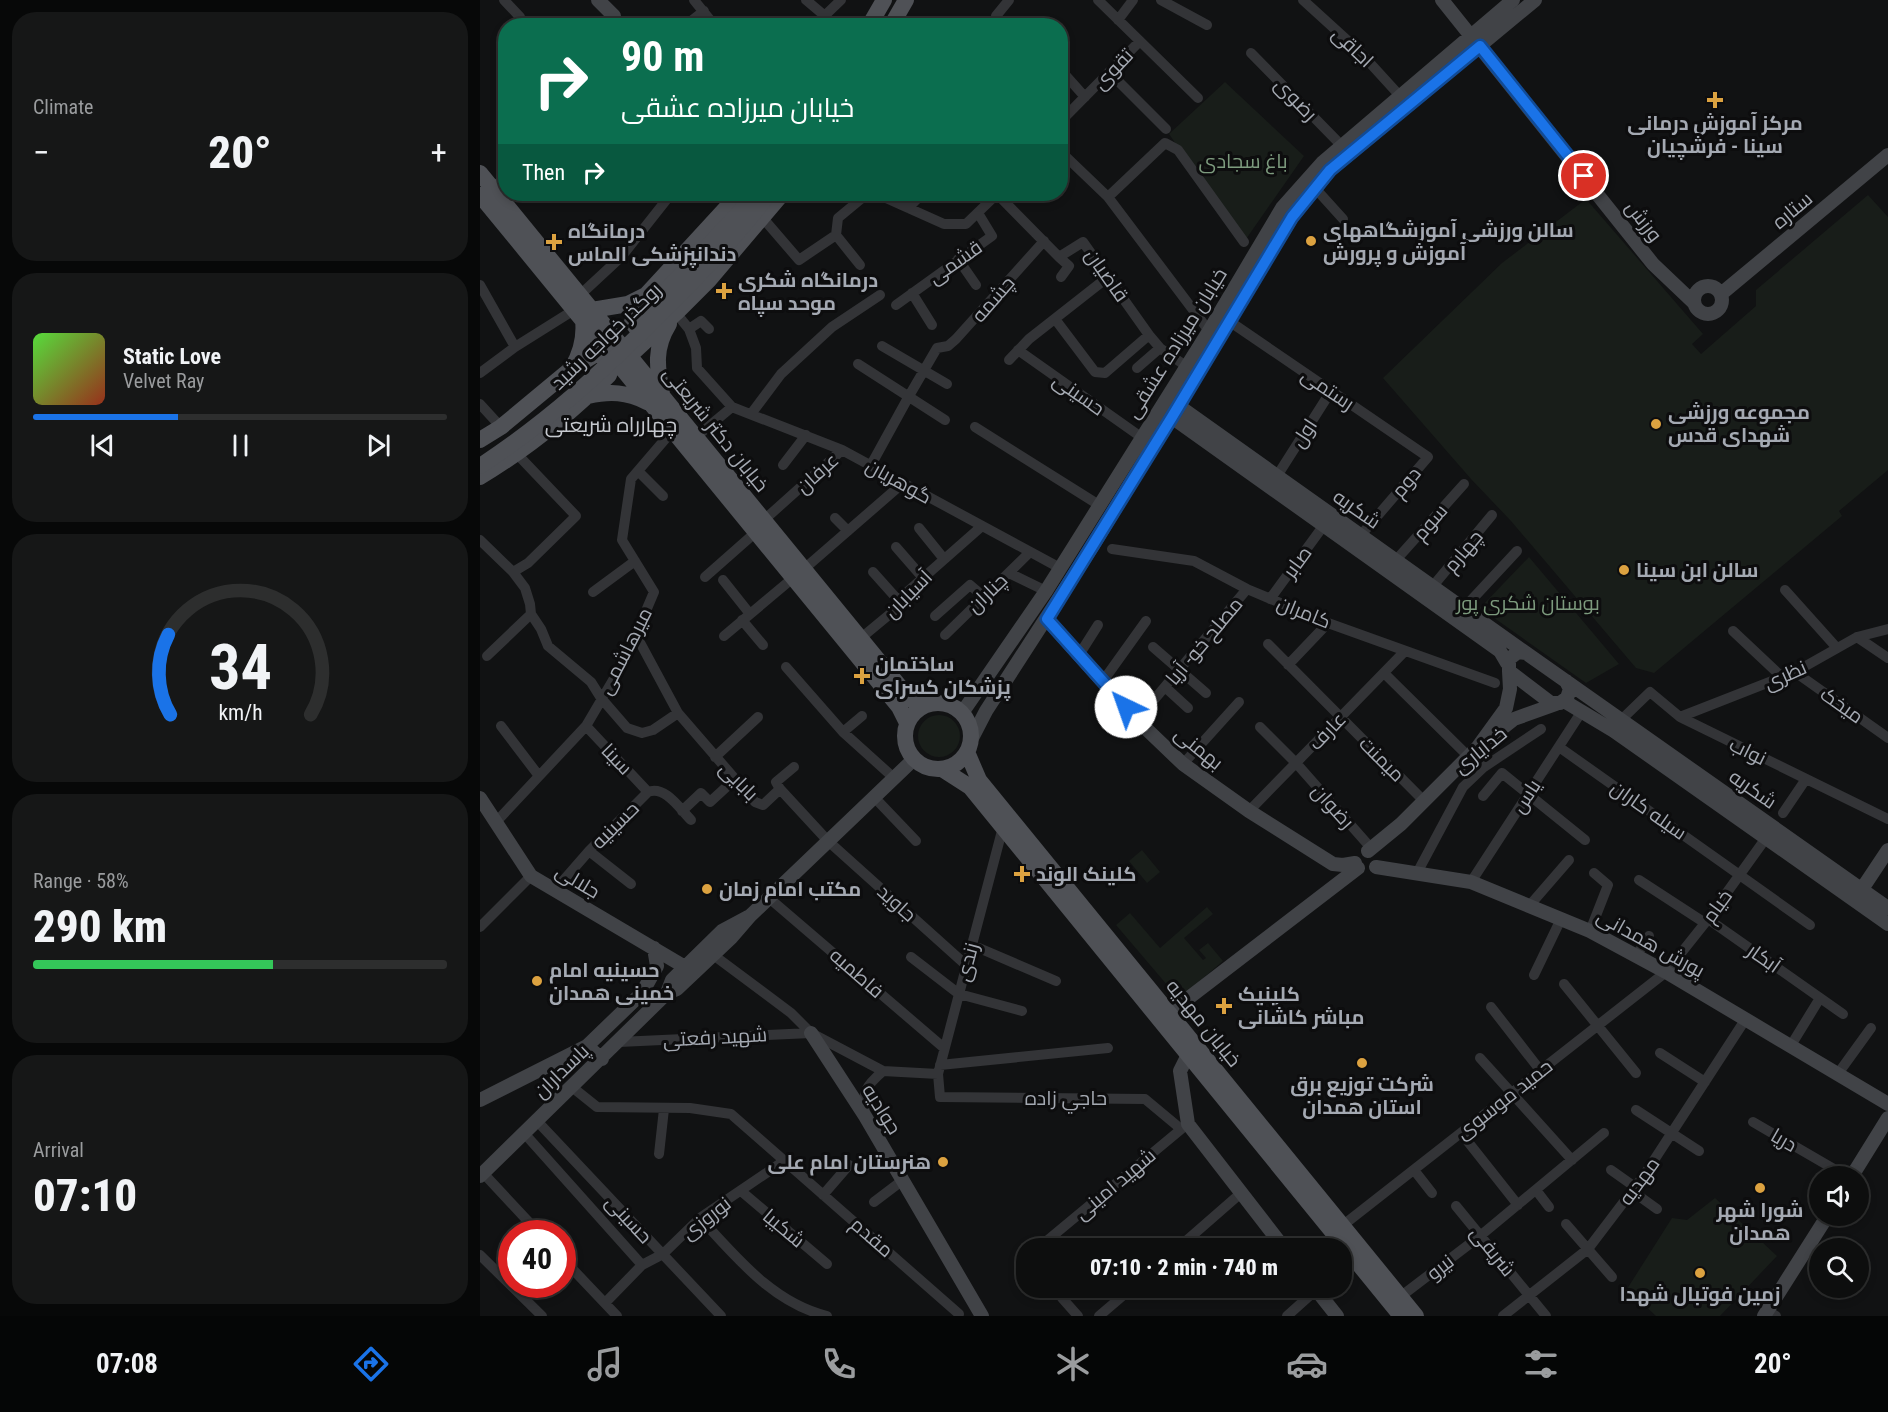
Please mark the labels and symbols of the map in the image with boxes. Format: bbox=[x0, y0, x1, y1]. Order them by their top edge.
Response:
street label: اجاقی bbox=[1327, 22, 1379, 73]
street label: تقوی bbox=[1088, 43, 1139, 95]
street label: رضوی bbox=[1269, 72, 1322, 126]
marker: مرکز آموزش درمانی سینا - فرشچیان bbox=[1706, 91, 1724, 109]
place label: مرکز آموزش درمانی سینا - فرشچیان bbox=[1627, 111, 1803, 160]
park label: باغ سجادی bbox=[1199, 149, 1287, 175]
pin bbox=[1558, 150, 1609, 201]
street label: ستاره bbox=[1767, 186, 1817, 234]
street label: ورزش bbox=[1620, 196, 1668, 247]
place label: سالن ورزشی آموزشگاههای آموزش و پرورش bbox=[1323, 218, 1574, 267]
place label: درمانگاه دندانپزشکی الماس bbox=[568, 219, 737, 268]
marker: درمانگاه دندانپزشکی الماس bbox=[545, 233, 563, 251]
marker: سالن ورزشی آموزشگاههای آموزش و پرورش bbox=[1304, 234, 1318, 248]
street label: قشمی bbox=[923, 235, 987, 290]
street label: قاضیان bbox=[1079, 244, 1134, 307]
street label: خیابان میرزاده عشقی bbox=[1120, 263, 1233, 423]
place label: درمانگاه شکری موحد سپاه bbox=[738, 268, 878, 317]
street label: چشمه bbox=[966, 271, 1020, 328]
street label: روگذر خواجه رشید bbox=[546, 277, 666, 395]
marker: درمانگاه شکری موحد سپاه bbox=[715, 282, 733, 300]
street label: خیابان دکتر شریعتی bbox=[657, 361, 774, 497]
street label: رستمی bbox=[1296, 363, 1359, 416]
street label: حسینی bbox=[1048, 368, 1110, 421]
place label: مجموعه ورزشی شهدای قدس bbox=[1668, 400, 1810, 448]
district label: چهارراه شریعتی bbox=[545, 413, 677, 439]
street label: اول bbox=[1286, 414, 1323, 452]
marker: مجموعه ورزشی شهدای قدس bbox=[1649, 417, 1663, 431]
street label: عرفان bbox=[791, 448, 844, 499]
street label: گوهریان bbox=[861, 453, 936, 510]
street label: دوم bbox=[1386, 462, 1427, 504]
street label: شکریه bbox=[1329, 484, 1385, 534]
street label: سوم bbox=[1408, 499, 1454, 547]
street label: چهارم bbox=[1438, 525, 1489, 578]
street label: صابر bbox=[1277, 541, 1317, 583]
place label: سالن ابن سینا bbox=[1636, 558, 1759, 582]
marker: سالن ابن سینا bbox=[1617, 563, 1631, 577]
street label: آسیابان bbox=[879, 564, 938, 624]
street label: چناران bbox=[962, 568, 1013, 619]
street label: کامران bbox=[1273, 590, 1334, 635]
park label: بوستان شکری پور bbox=[1455, 591, 1600, 616]
street label: مصلح خو- آریا bbox=[1160, 592, 1249, 691]
street label: میرهاشمی bbox=[593, 604, 658, 699]
place label: ساختمان پزشکان کسرای bbox=[875, 652, 1011, 701]
street label: نظری bbox=[1760, 655, 1810, 696]
marker: ساختمان پزشکان کسرای bbox=[853, 667, 871, 685]
position arrow bbox=[1094, 675, 1158, 739]
street label: میخک bbox=[1816, 682, 1868, 728]
street label: عارف bbox=[1303, 707, 1351, 755]
street label: بهمنی bbox=[1169, 721, 1228, 776]
street label: خدایاری bbox=[1449, 721, 1512, 779]
street label: میمنت bbox=[1354, 731, 1410, 787]
street label: نواب bbox=[1726, 732, 1770, 770]
street label: سینا bbox=[596, 738, 638, 780]
street label: بابایی bbox=[714, 756, 764, 806]
street label: شکریه bbox=[1725, 764, 1781, 814]
street label: یاس bbox=[1506, 774, 1547, 818]
street label: سیله کاران bbox=[1606, 775, 1692, 846]
street label: رضوان bbox=[1306, 779, 1359, 834]
street label: حسینیه bbox=[586, 796, 644, 854]
street label: جلالی bbox=[551, 858, 605, 904]
place label: کلینک الوند bbox=[1036, 862, 1136, 886]
marker: کلینک الوند bbox=[1013, 865, 1031, 883]
place label: مکتب امام زمان bbox=[719, 877, 861, 903]
street label: جاوید bbox=[873, 879, 921, 927]
marker: مکتب امام زمان bbox=[700, 882, 714, 896]
street label: خیام bbox=[1697, 885, 1739, 929]
street label: پورش همدانی bbox=[1592, 904, 1710, 984]
street label: آبکار bbox=[1742, 938, 1786, 978]
street label: زندی bbox=[950, 940, 985, 984]
street label: فاطمیه bbox=[825, 943, 889, 1003]
place label: حسینیه امام خمینی همدان bbox=[549, 958, 674, 1005]
marker: حسینیه امام خمینی همدان bbox=[530, 974, 544, 988]
street label: خیابان مهدیه bbox=[1161, 974, 1247, 1072]
place label: کلینیک مباشر کاشانی bbox=[1238, 982, 1364, 1029]
marker: کلینیک مباشر کاشانی bbox=[1215, 997, 1233, 1015]
street label: شهید رفعتی bbox=[662, 1022, 768, 1053]
street label: پاسداران bbox=[528, 1038, 595, 1104]
street label: حمید موسوی bbox=[1451, 1054, 1558, 1145]
marker: شرکت توزیع برق استان همدان bbox=[1355, 1056, 1369, 1070]
place label: شرکت توزیع برق استان همدان bbox=[1290, 1072, 1434, 1119]
street label: جوادیه bbox=[857, 1079, 907, 1139]
street label: حاجي زاده bbox=[1025, 1086, 1107, 1114]
street label: دریا bbox=[1767, 1123, 1801, 1157]
street label: شهید امینی bbox=[1070, 1143, 1161, 1226]
place label: هنرستان امام علی bbox=[768, 1150, 931, 1176]
street label: مهدیه bbox=[1614, 1152, 1665, 1210]
marker: هنرستان امام علی bbox=[936, 1155, 950, 1169]
marker: شورا شهر همدان bbox=[1753, 1181, 1767, 1195]
street label: حسینی bbox=[600, 1190, 657, 1249]
street label: نوروزی bbox=[676, 1191, 736, 1246]
place label: شورا شهر همدان bbox=[1715, 1198, 1804, 1245]
street label: شکیبا bbox=[758, 1204, 810, 1252]
street label: مقدم bbox=[844, 1212, 898, 1264]
speed limit sign: 40 bbox=[498, 1220, 576, 1298]
street label: شریفی bbox=[1465, 1221, 1521, 1282]
street label: نیرو bbox=[1422, 1249, 1458, 1285]
marker: زمین فوتبال شهدا bbox=[1693, 1266, 1707, 1280]
place label: زمین فوتبال شهدا bbox=[1620, 1282, 1781, 1307]

